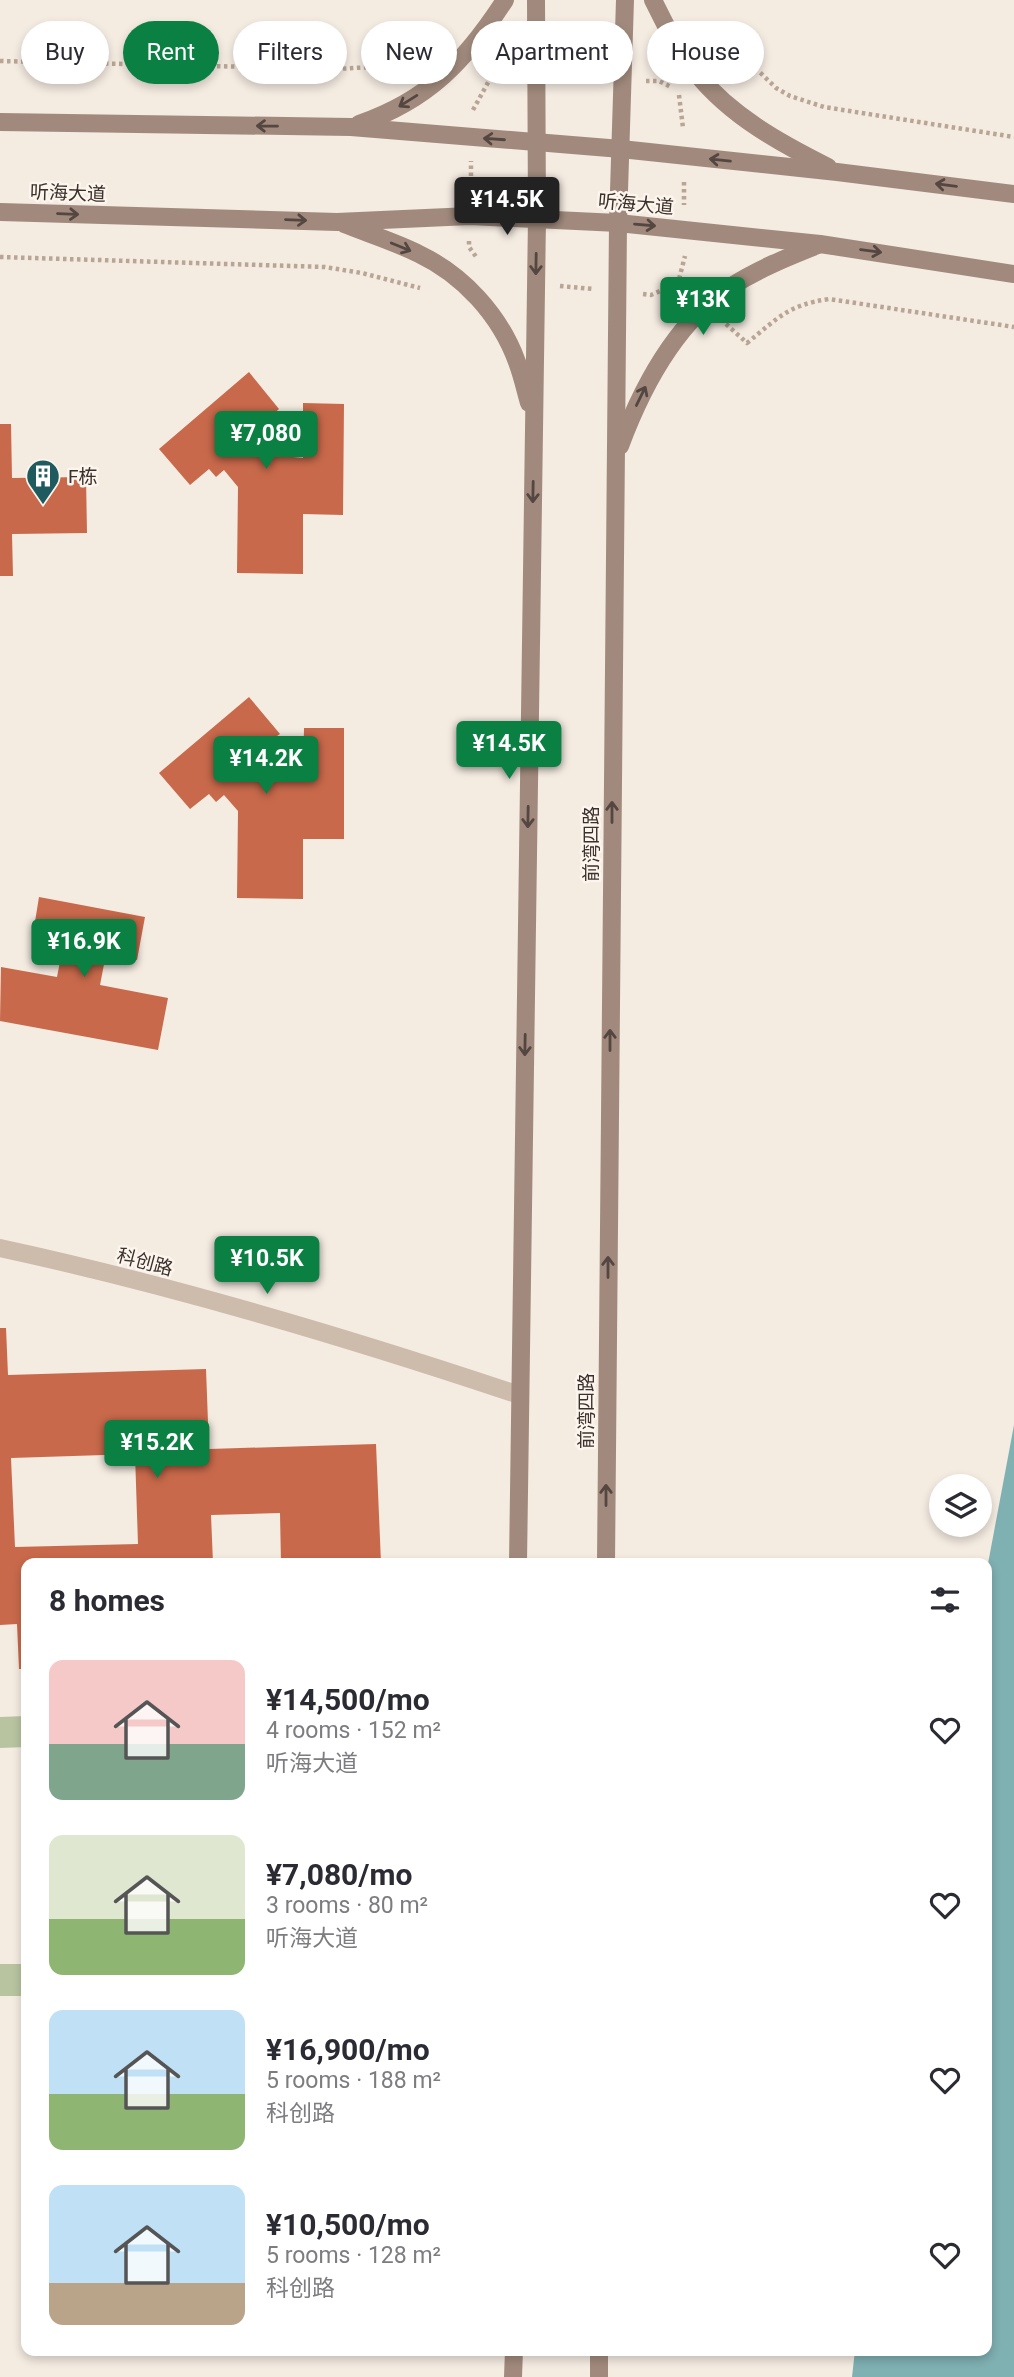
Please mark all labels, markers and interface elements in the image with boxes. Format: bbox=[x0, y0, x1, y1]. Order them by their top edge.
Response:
chip: Buy bbox=[21, 21, 109, 84]
chip: Rent bbox=[123, 21, 219, 84]
chip: Filters bbox=[233, 21, 347, 84]
chip: New bbox=[361, 21, 457, 84]
chip: Apartment bbox=[471, 21, 633, 84]
chip: House bbox=[647, 21, 764, 84]
one-way arrow bbox=[399, 94, 418, 109]
one-way arrow bbox=[256, 119, 279, 133]
one-way arrow bbox=[483, 132, 506, 145]
one-way arrow bbox=[709, 154, 732, 167]
pin: ¥14.5K bbox=[450, 177, 564, 237]
one-way arrow bbox=[936, 178, 958, 191]
street label: 听海大道 bbox=[30, 180, 106, 206]
text: ¥14.5K bbox=[470, 186, 544, 213]
street label: 听海大道 bbox=[597, 189, 675, 219]
one-way arrow bbox=[56, 207, 79, 221]
one-way arrow bbox=[284, 214, 307, 227]
one-way arrow bbox=[633, 219, 656, 232]
one-way arrow bbox=[389, 241, 411, 254]
one-way arrow bbox=[859, 244, 882, 257]
one-way arrow bbox=[530, 252, 543, 275]
pin: ¥13K bbox=[662, 278, 744, 337]
text: ¥13K bbox=[676, 286, 730, 313]
one-way arrow bbox=[635, 386, 649, 407]
pin: ¥7,080 bbox=[209, 412, 323, 471]
text: ¥7,080 bbox=[231, 420, 301, 447]
building icon: F栋 bbox=[24, 457, 62, 506]
place label: F栋 bbox=[68, 465, 98, 488]
one-way arrow bbox=[526, 480, 540, 503]
pin: ¥14.5K bbox=[452, 722, 566, 781]
text: ¥14.5K bbox=[472, 730, 546, 757]
pin: ¥14.2K bbox=[209, 736, 323, 796]
text: ¥14.2K bbox=[229, 745, 303, 772]
one-way arrow bbox=[605, 801, 619, 824]
one-way arrow bbox=[521, 805, 535, 828]
street label: 前湾四路 bbox=[580, 806, 603, 882]
pin: ¥16.9K bbox=[27, 920, 141, 979]
text: ¥16.9K bbox=[47, 928, 121, 955]
one-way arrow bbox=[603, 1028, 617, 1051]
one-way arrow bbox=[518, 1033, 532, 1056]
pin: ¥10.5K bbox=[210, 1236, 324, 1296]
street label: 科创路 bbox=[114, 1244, 176, 1280]
text: ¥10.5K bbox=[230, 1245, 304, 1272]
one-way arrow bbox=[601, 1256, 615, 1279]
street label: 前湾四路 bbox=[575, 1373, 598, 1449]
pin: ¥15.2K bbox=[100, 1420, 214, 1480]
text: ¥15.2K bbox=[120, 1429, 194, 1456]
map controls bbox=[929, 1474, 992, 1537]
button: layers bbox=[929, 1474, 992, 1537]
one-way arrow bbox=[599, 1483, 613, 1506]
icon: filters bbox=[926, 1581, 964, 1619]
text: 8 homes bbox=[49, 1583, 165, 1618]
text: ¥14,500/mo bbox=[266, 1682, 430, 1717]
icon: home bbox=[105, 1688, 189, 1772]
icon: heart bbox=[926, 1711, 964, 1749]
text: 4 rooms · 152 m² bbox=[266, 1717, 441, 1744]
text: 听海大道 bbox=[266, 1750, 358, 1777]
text: ¥7,080/mo bbox=[266, 1857, 412, 1892]
icon: home bbox=[105, 1863, 189, 1947]
icon: heart bbox=[926, 1886, 964, 1924]
text: 3 rooms · 80 m² bbox=[266, 1892, 428, 1919]
text: 听海大道 bbox=[266, 1925, 358, 1952]
text: ¥16,900/mo bbox=[266, 2032, 430, 2067]
icon: home bbox=[105, 2038, 189, 2122]
icon: heart bbox=[926, 2061, 964, 2099]
text: 5 rooms · 188 m² bbox=[266, 2067, 441, 2094]
text: 科创路 bbox=[266, 2100, 335, 2127]
text: ¥10,500/mo bbox=[266, 2207, 430, 2242]
icon: home bbox=[105, 2213, 189, 2297]
icon: heart bbox=[926, 2236, 964, 2274]
text: 5 rooms · 128 m² bbox=[266, 2242, 441, 2269]
text: 科创路 bbox=[266, 2275, 335, 2302]

